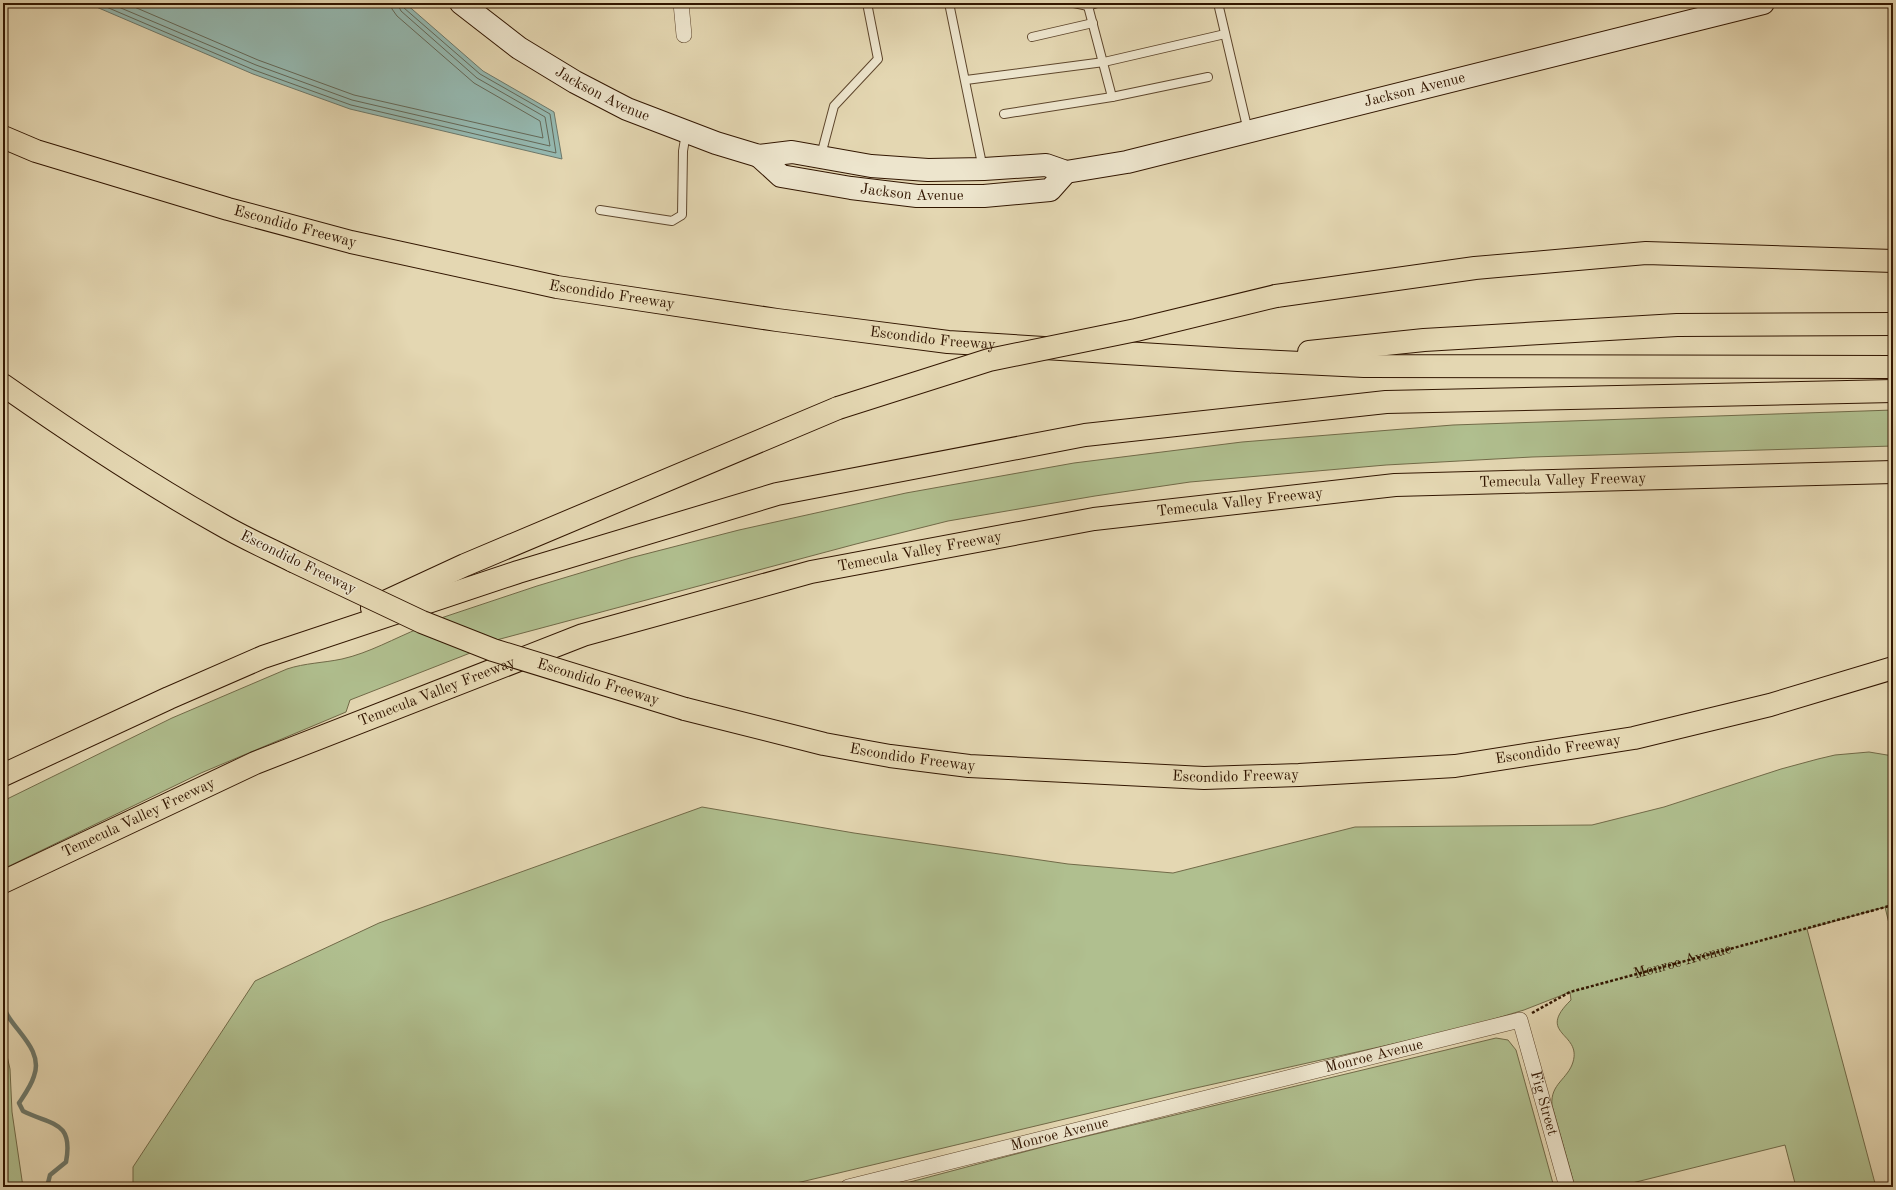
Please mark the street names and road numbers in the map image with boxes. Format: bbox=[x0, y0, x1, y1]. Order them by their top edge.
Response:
street label: Jackson Avenue bbox=[552, 64, 652, 124]
street label: Jackson Avenue bbox=[1362, 70, 1467, 110]
street label: Jackson Avenue bbox=[859, 182, 964, 204]
street label: Escondido Freeway bbox=[232, 203, 358, 251]
street label: Escondido Freeway bbox=[548, 278, 676, 312]
street label: Escondido Freeway bbox=[869, 324, 996, 352]
street label: Temecula Valley Freeway bbox=[1479, 471, 1647, 490]
street label: Temecula Valley Freeway bbox=[1156, 486, 1324, 519]
street label: Escondido Freeway bbox=[238, 528, 358, 598]
street label: Temecula Valley Freeway bbox=[836, 529, 1003, 574]
street label: Temecula Valley Freeway bbox=[356, 655, 518, 729]
street label: Escondido Freeway bbox=[535, 657, 661, 708]
street label: Escondido Freeway bbox=[1494, 733, 1622, 767]
street label: Escondido Freeway bbox=[848, 741, 976, 774]
street label: Escondido Freeway bbox=[1172, 768, 1299, 786]
street label: Temecula Valley Freeway bbox=[60, 775, 217, 860]
street label: Monroe Avenue bbox=[1632, 941, 1733, 982]
street label: Monroe Avenue bbox=[1323, 1037, 1425, 1076]
street label: Fig Street bbox=[1527, 1069, 1560, 1137]
street label: Monroe Avenue bbox=[1009, 1115, 1110, 1154]

